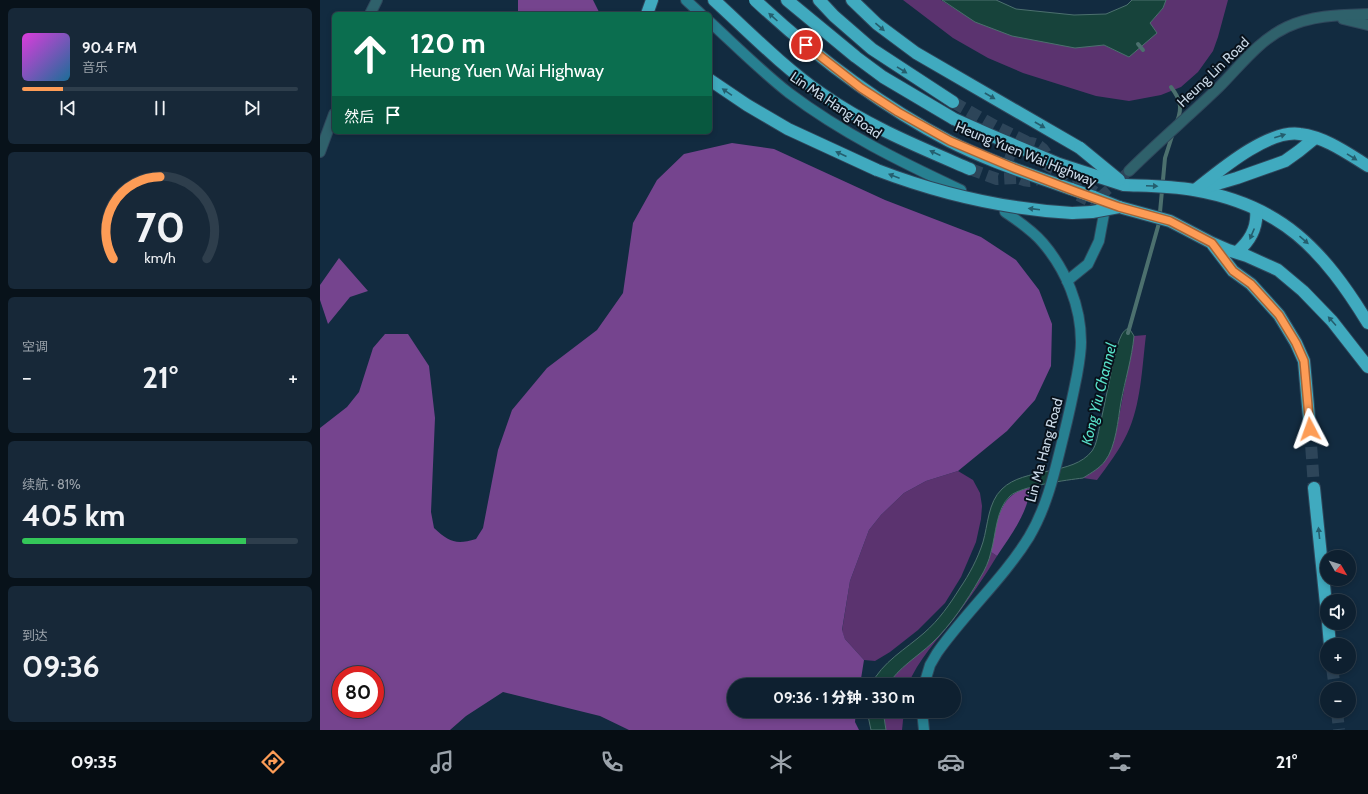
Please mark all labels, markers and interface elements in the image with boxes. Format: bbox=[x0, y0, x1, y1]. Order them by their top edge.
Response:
one-way arrow bbox=[768, 12, 778, 21]
one-way arrow bbox=[875, 22, 886, 31]
text: 120 m bbox=[410, 26, 486, 60]
icon: ahead bbox=[344, 28, 396, 80]
pin bbox=[789, 28, 823, 62]
street label: Heung Lin Road bbox=[1173, 33, 1253, 111]
icon: arrive bbox=[795, 34, 817, 56]
text: 90.4 FM bbox=[82, 39, 137, 57]
text: 音乐 bbox=[82, 59, 108, 75]
text: Heung Yuen Wai Highway bbox=[410, 60, 604, 82]
one-way arrow bbox=[897, 66, 907, 74]
street label: Lin Ma Hang Road bbox=[787, 68, 885, 142]
one-way arrow bbox=[722, 88, 732, 96]
one-way arrow bbox=[984, 92, 996, 99]
icon: previous bbox=[57, 97, 79, 119]
icon: pause bbox=[149, 97, 171, 119]
icon: next bbox=[241, 97, 263, 119]
icon: arrive bbox=[382, 104, 404, 126]
text: 然后 bbox=[344, 108, 374, 126]
street label: Heung Yuen Wai Highway bbox=[953, 117, 1099, 191]
one-way arrow bbox=[1034, 121, 1046, 128]
one-way arrow bbox=[1274, 133, 1286, 139]
one-way arrow bbox=[929, 150, 940, 156]
one-way arrow bbox=[835, 151, 847, 157]
one-way arrow bbox=[1346, 153, 1358, 160]
one-way arrow bbox=[887, 173, 899, 179]
one-way arrow bbox=[1146, 183, 1158, 190]
text: 70 bbox=[135, 201, 185, 251]
one-way arrow bbox=[1028, 206, 1040, 212]
one-way arrow bbox=[1249, 228, 1255, 239]
one-way arrow bbox=[1299, 236, 1310, 245]
text: km/h bbox=[144, 248, 176, 266]
one-way arrow bbox=[1328, 316, 1337, 325]
text: 空调 bbox=[22, 338, 48, 354]
water label: Kong Yiu Channel bbox=[1078, 340, 1121, 447]
text: 21° bbox=[142, 359, 178, 396]
text: − bbox=[22, 364, 32, 391]
text: + bbox=[288, 364, 298, 391]
street label: Lin Ma Hang Road bbox=[1021, 396, 1067, 504]
position arrow bbox=[1289, 408, 1331, 450]
text: 续航 · 81% bbox=[22, 476, 81, 492]
text: 405 km bbox=[22, 497, 125, 534]
one-way arrow bbox=[1315, 527, 1322, 539]
north arrow bbox=[1320, 550, 1356, 586]
map controls bbox=[1320, 550, 1356, 718]
button: sound bbox=[1320, 594, 1356, 630]
text: 到达 bbox=[22, 627, 48, 643]
button: + bbox=[1320, 638, 1356, 674]
text: 09:36 bbox=[22, 648, 100, 685]
speed limit sign: 80 bbox=[332, 666, 384, 718]
button: − bbox=[1320, 682, 1356, 718]
text: 09:36 · 1 分钟 · 330 m bbox=[773, 689, 915, 707]
icon: directions bbox=[259, 748, 287, 776]
icon: music bbox=[428, 748, 456, 776]
icon: phone bbox=[598, 748, 626, 776]
icon: climate bbox=[767, 748, 795, 776]
icon: car bbox=[937, 748, 965, 776]
icon: filters bbox=[1106, 748, 1134, 776]
text: 09:35 bbox=[71, 751, 117, 773]
text: 21° bbox=[1276, 751, 1297, 773]

